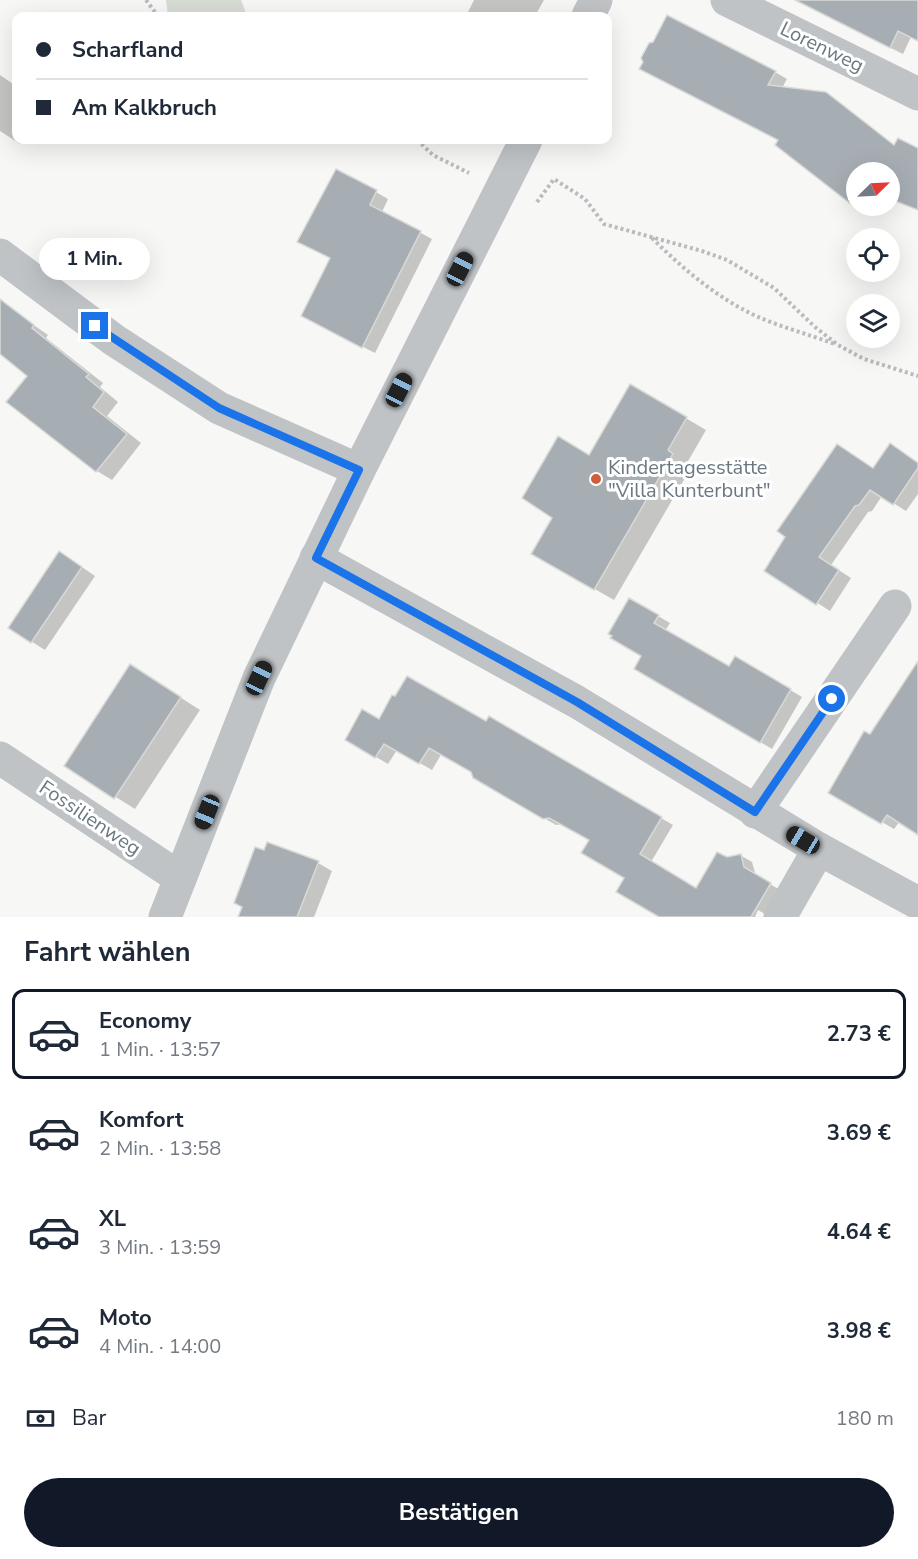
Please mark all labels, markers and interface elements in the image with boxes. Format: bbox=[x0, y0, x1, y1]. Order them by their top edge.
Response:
street label: Lorenweg bbox=[776, 15, 868, 79]
text: Scharfland bbox=[72, 35, 184, 65]
text: Am Kalkbruch bbox=[72, 93, 217, 123]
north arrow bbox=[846, 162, 900, 216]
map controls bbox=[846, 162, 900, 348]
button: locate bbox=[846, 228, 900, 282]
callout: 1 Min. bbox=[40, 239, 150, 281]
text: 1 Min. bbox=[66, 245, 123, 272]
car bbox=[444, 249, 476, 289]
button: layers bbox=[846, 294, 900, 348]
route end bbox=[81, 312, 108, 339]
car bbox=[383, 370, 415, 410]
place label: Kindertagesstätte "Villa Kunterbunt" bbox=[608, 454, 770, 504]
marker: Kindertagesstätte "Villa Kunterbunt" bbox=[589, 472, 603, 486]
car bbox=[243, 658, 275, 698]
route start bbox=[818, 685, 845, 712]
street label: Fossilienweg bbox=[34, 774, 146, 862]
car bbox=[192, 792, 222, 832]
car bbox=[783, 823, 823, 857]
text: Fahrt wählen bbox=[24, 934, 190, 971]
text: Economy bbox=[99, 1006, 191, 1036]
icon: car bbox=[27, 1007, 81, 1061]
text: 2.73 € bbox=[827, 1019, 891, 1049]
text: 1 Min. · 13:57 bbox=[99, 1036, 221, 1063]
text: Komfort bbox=[99, 1105, 183, 1135]
icon: car bbox=[27, 1106, 81, 1160]
text: 3.69 € bbox=[827, 1118, 891, 1148]
text: 2 Min. · 13:58 bbox=[99, 1135, 221, 1162]
text: XL bbox=[99, 1204, 126, 1234]
icon: car bbox=[27, 1205, 81, 1259]
text: 4.64 € bbox=[827, 1217, 891, 1247]
text: 3 Min. · 13:59 bbox=[99, 1234, 221, 1261]
text: Moto bbox=[99, 1303, 152, 1333]
icon: car bbox=[27, 1304, 81, 1358]
text: 3.98 € bbox=[827, 1316, 891, 1346]
text: 4 Min. · 14:00 bbox=[99, 1333, 221, 1360]
icon: cash bbox=[24, 1402, 57, 1435]
text: Bar bbox=[72, 1403, 106, 1433]
text: 180 m bbox=[836, 1405, 894, 1432]
button: Bestätigen bbox=[24, 1478, 894, 1547]

